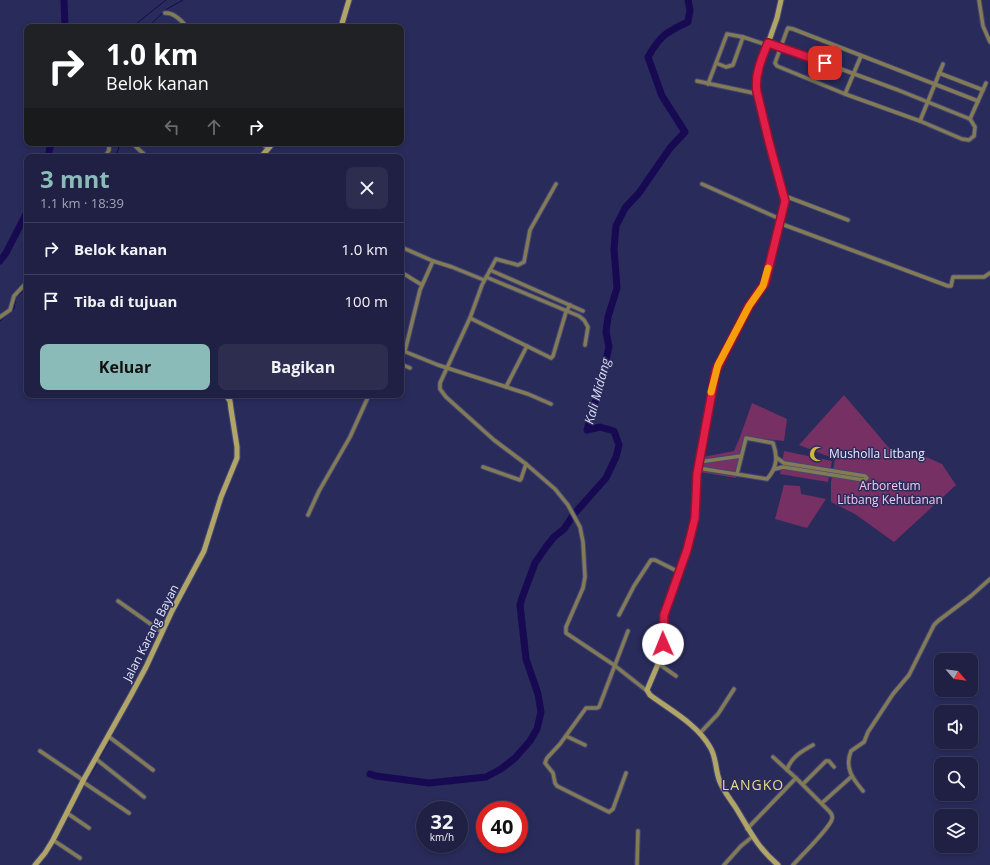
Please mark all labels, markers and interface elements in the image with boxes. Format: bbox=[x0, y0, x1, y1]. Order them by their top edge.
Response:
text: 1.0 km bbox=[106, 35, 198, 73]
icon: right bbox=[40, 40, 92, 92]
pin bbox=[808, 46, 842, 80]
icon: arrive bbox=[814, 52, 836, 74]
text: Belok kanan bbox=[106, 71, 209, 95]
icon: left bbox=[161, 116, 183, 138]
icon: ahead bbox=[203, 116, 225, 138]
icon: right bbox=[245, 116, 267, 138]
text: 3 mnt bbox=[40, 162, 110, 195]
button: close bbox=[346, 167, 388, 209]
text: 1.1 km · 18:39 bbox=[40, 194, 124, 212]
icon: right bbox=[40, 238, 62, 260]
text: Belok kanan bbox=[74, 239, 167, 259]
text: 1.0 km bbox=[341, 239, 388, 259]
icon: arrive bbox=[40, 290, 62, 312]
text: Tiba di tujuan bbox=[74, 291, 177, 311]
text: 100 m bbox=[344, 291, 388, 311]
button: Keluar bbox=[40, 344, 210, 390]
button: Bagikan bbox=[218, 344, 388, 390]
water label: Kali Midang bbox=[580, 355, 615, 426]
mosque icon: Musholla Litbang bbox=[808, 445, 826, 463]
place label: Musholla Litbang bbox=[829, 445, 925, 462]
park label: Arboretum Litbang Kehutanan bbox=[837, 477, 943, 508]
street label: Jalan Karang Bayan bbox=[118, 581, 182, 685]
position arrow bbox=[642, 623, 684, 665]
north arrow bbox=[934, 653, 978, 697]
map controls bbox=[934, 653, 978, 853]
button: sound bbox=[934, 705, 978, 749]
button: search bbox=[934, 757, 978, 801]
district label: LANGKO bbox=[722, 775, 784, 794]
speed limit sign: 40 bbox=[476, 801, 528, 853]
text: 32 bbox=[431, 808, 453, 835]
button: layers bbox=[934, 809, 978, 853]
text: km/h bbox=[430, 830, 454, 844]

